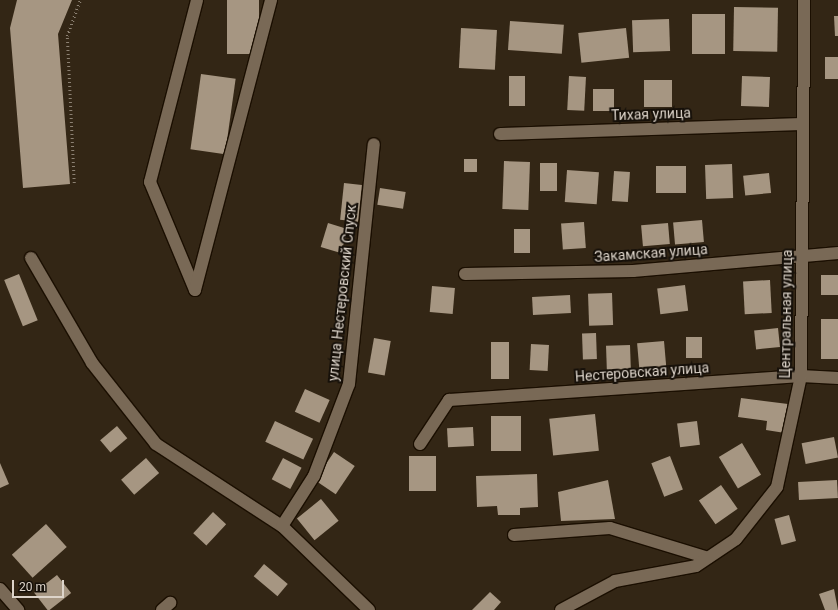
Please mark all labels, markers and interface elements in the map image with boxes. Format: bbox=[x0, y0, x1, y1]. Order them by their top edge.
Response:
street label: Тихая улица bbox=[611, 104, 691, 124]
street label: улица Нестеровский Спуск bbox=[324, 204, 360, 382]
street label: Закамская улица bbox=[594, 241, 708, 265]
street label: Центральная улица bbox=[776, 249, 796, 379]
street label: Нестеровская улица bbox=[574, 359, 710, 385]
scale bar bbox=[14, 572, 66, 598]
text: 20 m bbox=[19, 580, 46, 594]

